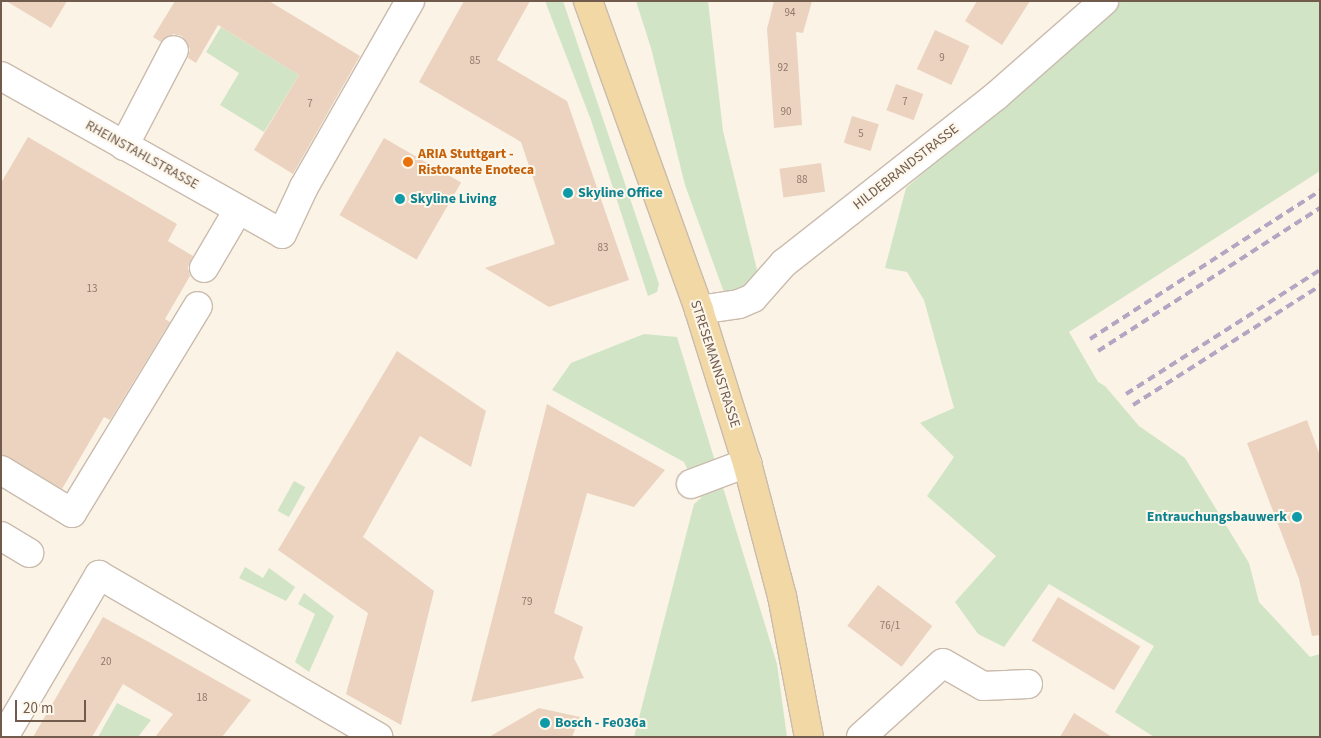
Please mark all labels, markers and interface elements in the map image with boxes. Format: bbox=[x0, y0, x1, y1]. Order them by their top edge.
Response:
house number: 94 bbox=[785, 6, 795, 20]
house number: 9 bbox=[939, 51, 945, 65]
house number: 85 bbox=[470, 54, 480, 68]
house number: 92 bbox=[778, 61, 788, 75]
house number: 7 bbox=[902, 95, 908, 109]
house number: 7 bbox=[307, 97, 313, 111]
house number: 90 bbox=[781, 105, 791, 119]
street label: RHEINSTAHLSTRASSE bbox=[82, 117, 202, 193]
street label: HILDEBRANDSTRASSE bbox=[850, 121, 962, 213]
house number: 5 bbox=[858, 127, 864, 141]
place label: ARIA Stuttgart - Ristorante Enoteca bbox=[418, 146, 534, 178]
marker: ARIA Stuttgart - Ristorante Enoteca bbox=[402, 156, 414, 168]
house number: 88 bbox=[797, 173, 807, 187]
place label: Skyline Office bbox=[578, 185, 663, 201]
marker: Skyline Office bbox=[562, 187, 574, 199]
place label: Skyline Living bbox=[410, 191, 496, 207]
marker: Skyline Living bbox=[394, 193, 406, 205]
house number: 83 bbox=[598, 241, 608, 255]
house number: 13 bbox=[87, 282, 97, 296]
street label: STRESEMANNSTRASSE bbox=[686, 298, 744, 430]
place label: Entrauchungsbauwerk bbox=[1147, 509, 1287, 525]
marker: Entrauchungsbauwerk bbox=[1291, 511, 1303, 523]
house number: 79 bbox=[522, 595, 532, 609]
house number: 76/1 bbox=[880, 619, 900, 633]
house number: 20 bbox=[101, 655, 111, 669]
scale bar bbox=[18, 690, 89, 722]
house number: 18 bbox=[197, 691, 207, 705]
text: 20 m bbox=[23, 698, 53, 719]
place label: Bosch - Fe036a bbox=[555, 715, 646, 731]
marker: Bosch - Fe036a bbox=[539, 717, 551, 729]

